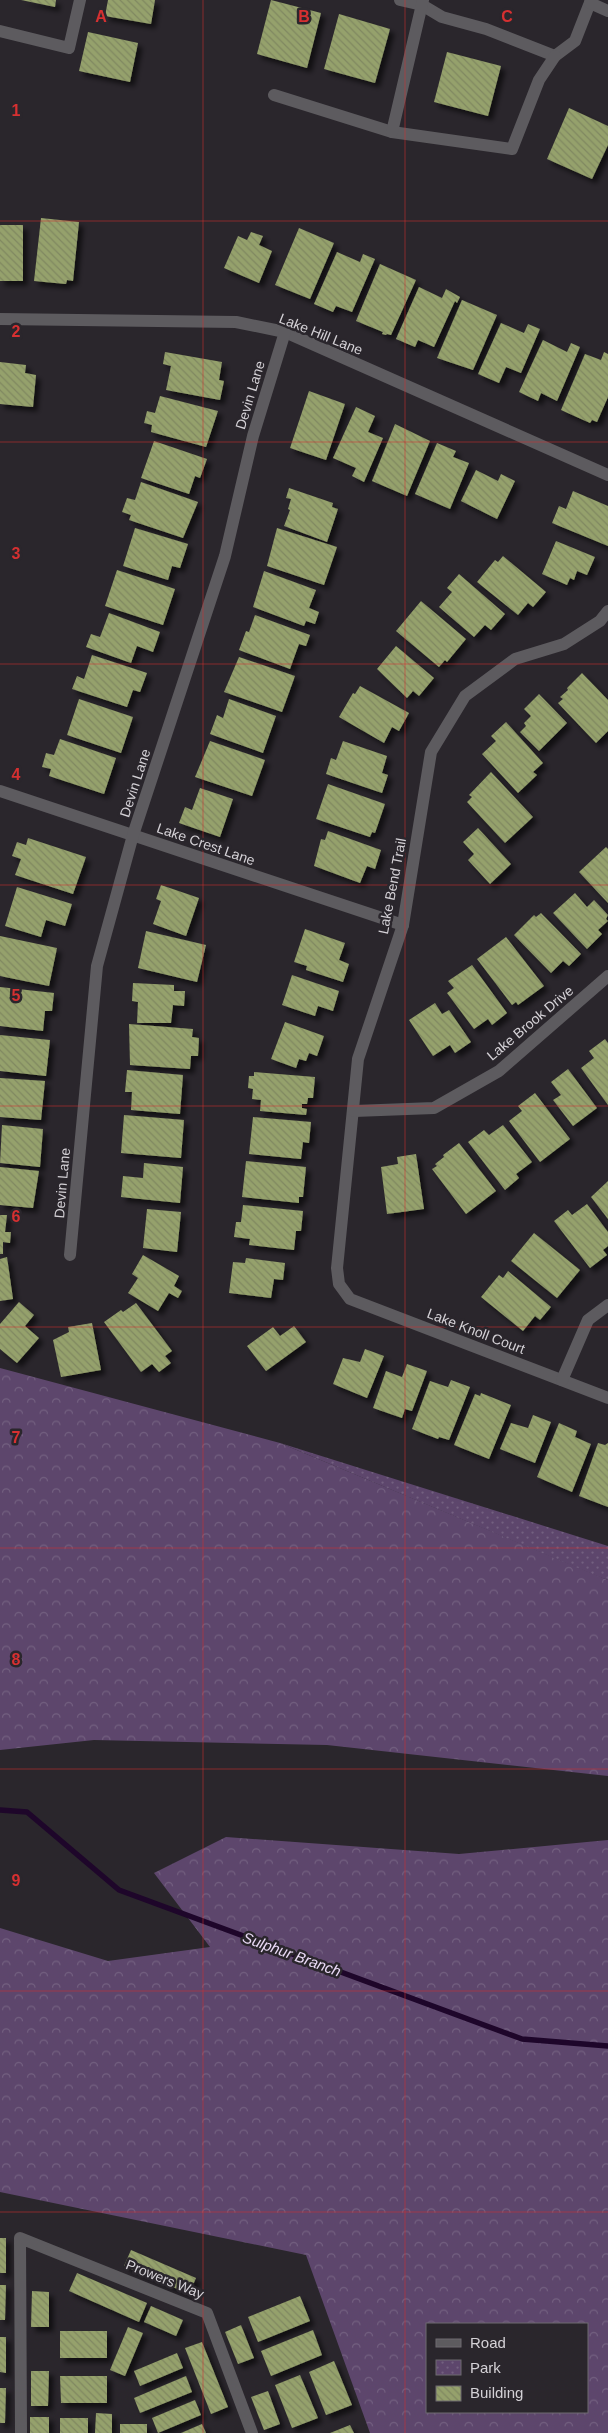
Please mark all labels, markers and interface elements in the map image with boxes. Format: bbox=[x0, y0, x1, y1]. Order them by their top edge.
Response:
text: A bbox=[95, 8, 107, 25]
text: B bbox=[298, 8, 310, 25]
text: C bbox=[501, 8, 513, 25]
text: 1 bbox=[12, 102, 21, 119]
street label: Lake Hill Lane bbox=[277, 310, 365, 358]
text: 2 bbox=[12, 323, 21, 340]
street label: Devin Lane bbox=[232, 359, 268, 431]
text: 3 bbox=[12, 545, 21, 562]
street label: Devin Lane bbox=[116, 747, 154, 819]
text: 4 bbox=[12, 766, 21, 783]
street label: Lake Crest Lane bbox=[155, 820, 257, 868]
street label: Lake Bend Trail bbox=[375, 837, 409, 935]
street label: Lake Brook Drive bbox=[484, 982, 576, 1064]
text: 5 bbox=[12, 987, 21, 1004]
street label: Devin Lane bbox=[51, 1147, 73, 1219]
text: 6 bbox=[12, 1208, 21, 1225]
street label: Lake Knoll Court bbox=[425, 1305, 527, 1357]
text: 7 bbox=[12, 1429, 21, 1446]
text: 8 bbox=[12, 1651, 21, 1668]
text: 9 bbox=[12, 1872, 21, 1889]
water label: Sulphur Branch bbox=[241, 1928, 343, 1980]
street label: Prowers Way bbox=[124, 2256, 206, 2302]
legend bbox=[426, 2323, 588, 2413]
text: Road bbox=[470, 2334, 506, 2351]
text: Park bbox=[470, 2359, 501, 2376]
text: Building bbox=[470, 2384, 523, 2401]

